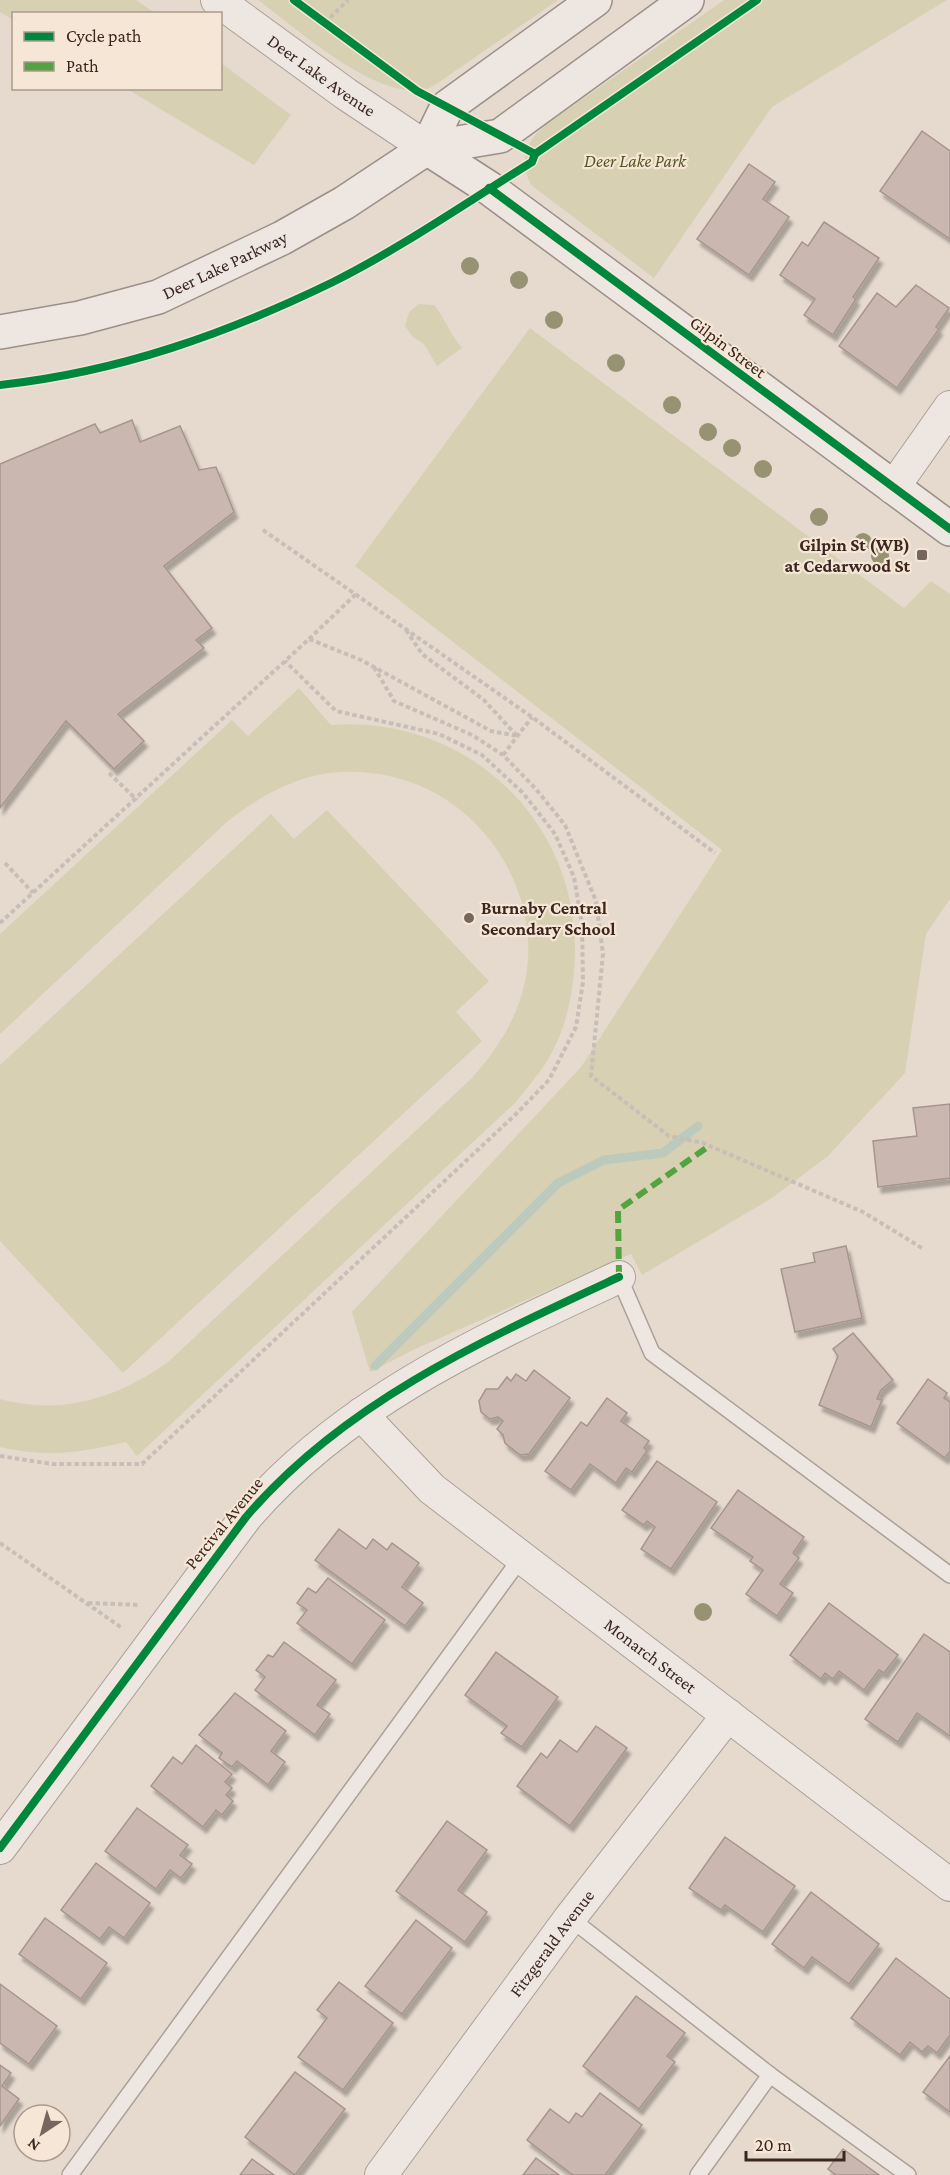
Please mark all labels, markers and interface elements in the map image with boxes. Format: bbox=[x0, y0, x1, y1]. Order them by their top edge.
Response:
legend bbox=[12, 12, 222, 90]
text: Cycle path bbox=[66, 26, 142, 46]
street label: Deer Lake Avenue bbox=[264, 30, 379, 121]
text: Path bbox=[66, 56, 99, 76]
park label: Deer Lake Park bbox=[584, 151, 687, 171]
street label: Deer Lake Parkway bbox=[159, 227, 292, 303]
street label: Gilpin Street bbox=[686, 312, 771, 383]
place label: Gilpin St (WB) at Cedarwood St bbox=[785, 535, 911, 576]
marker: Gilpin St (WB) at Cedarwood St bbox=[915, 548, 929, 562]
place label: Burnaby Central Secondary School bbox=[481, 898, 616, 939]
marker: Burnaby Central Secondary School bbox=[462, 911, 476, 925]
street label: Percival Avenue bbox=[181, 1473, 267, 1573]
street label: Monarch Street bbox=[600, 1614, 701, 1698]
street label: Fitzgerald Avenue bbox=[505, 1886, 598, 2001]
north arrow bbox=[12, 2103, 72, 2163]
scale bar bbox=[746, 2124, 844, 2162]
text: N bbox=[24, 2135, 43, 2155]
text: 20 m bbox=[755, 2135, 792, 2155]

